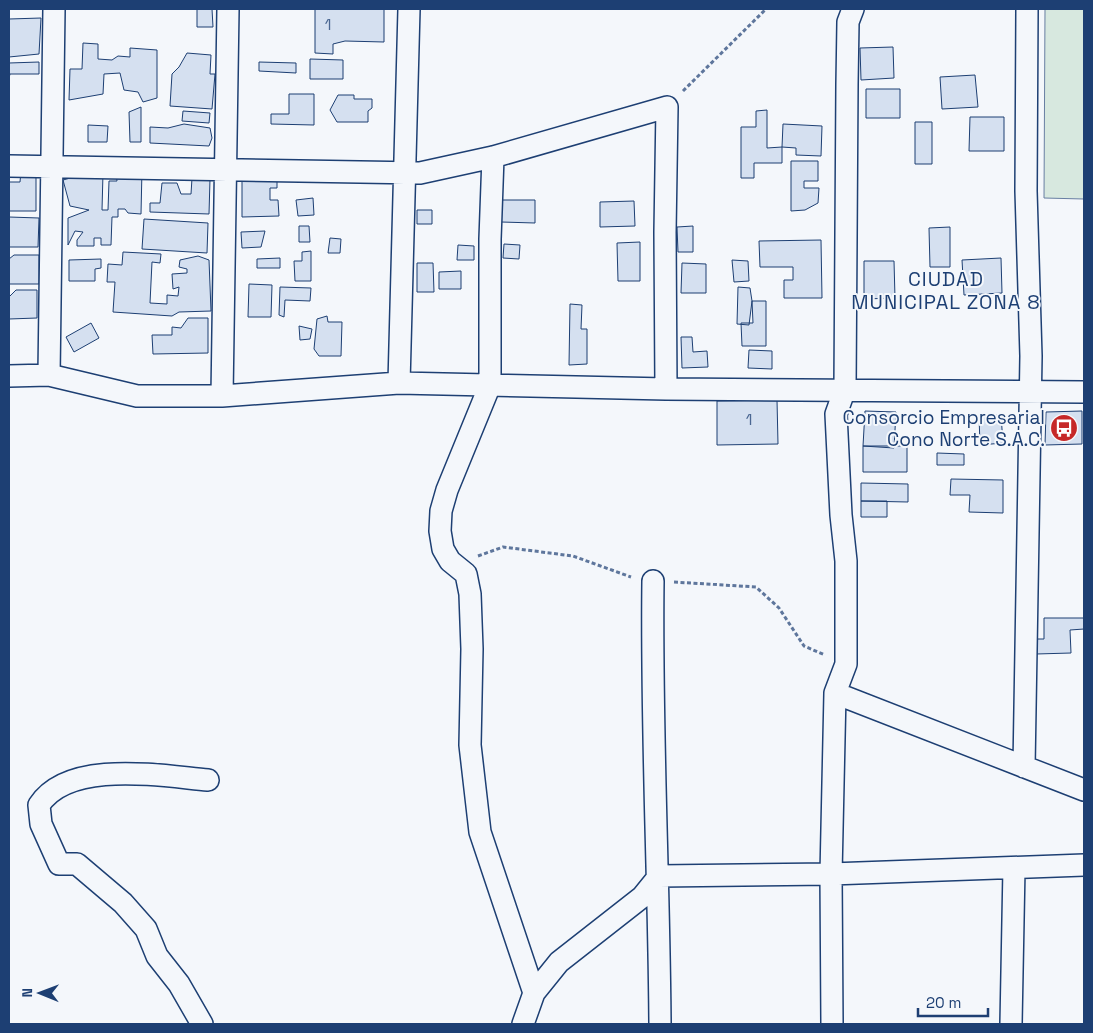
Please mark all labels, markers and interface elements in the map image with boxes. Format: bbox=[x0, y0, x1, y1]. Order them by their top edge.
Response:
house number: 1 bbox=[325, 14, 331, 35]
district label: CIUDAD MUNICIPAL ZONA 8 bbox=[851, 266, 1041, 315]
place label: Consorcio Empresarial Cono Norte S.A.C. bbox=[843, 405, 1045, 452]
house number: 1 bbox=[746, 409, 752, 430]
bus stop icon: Consorcio Empresarial Cono Norte S.A.C. bbox=[1049, 413, 1079, 443]
north arrow bbox=[15, 968, 65, 1018]
scale bar bbox=[918, 986, 988, 1018]
text: N bbox=[18, 988, 36, 998]
text: 20 m bbox=[926, 993, 961, 1012]

